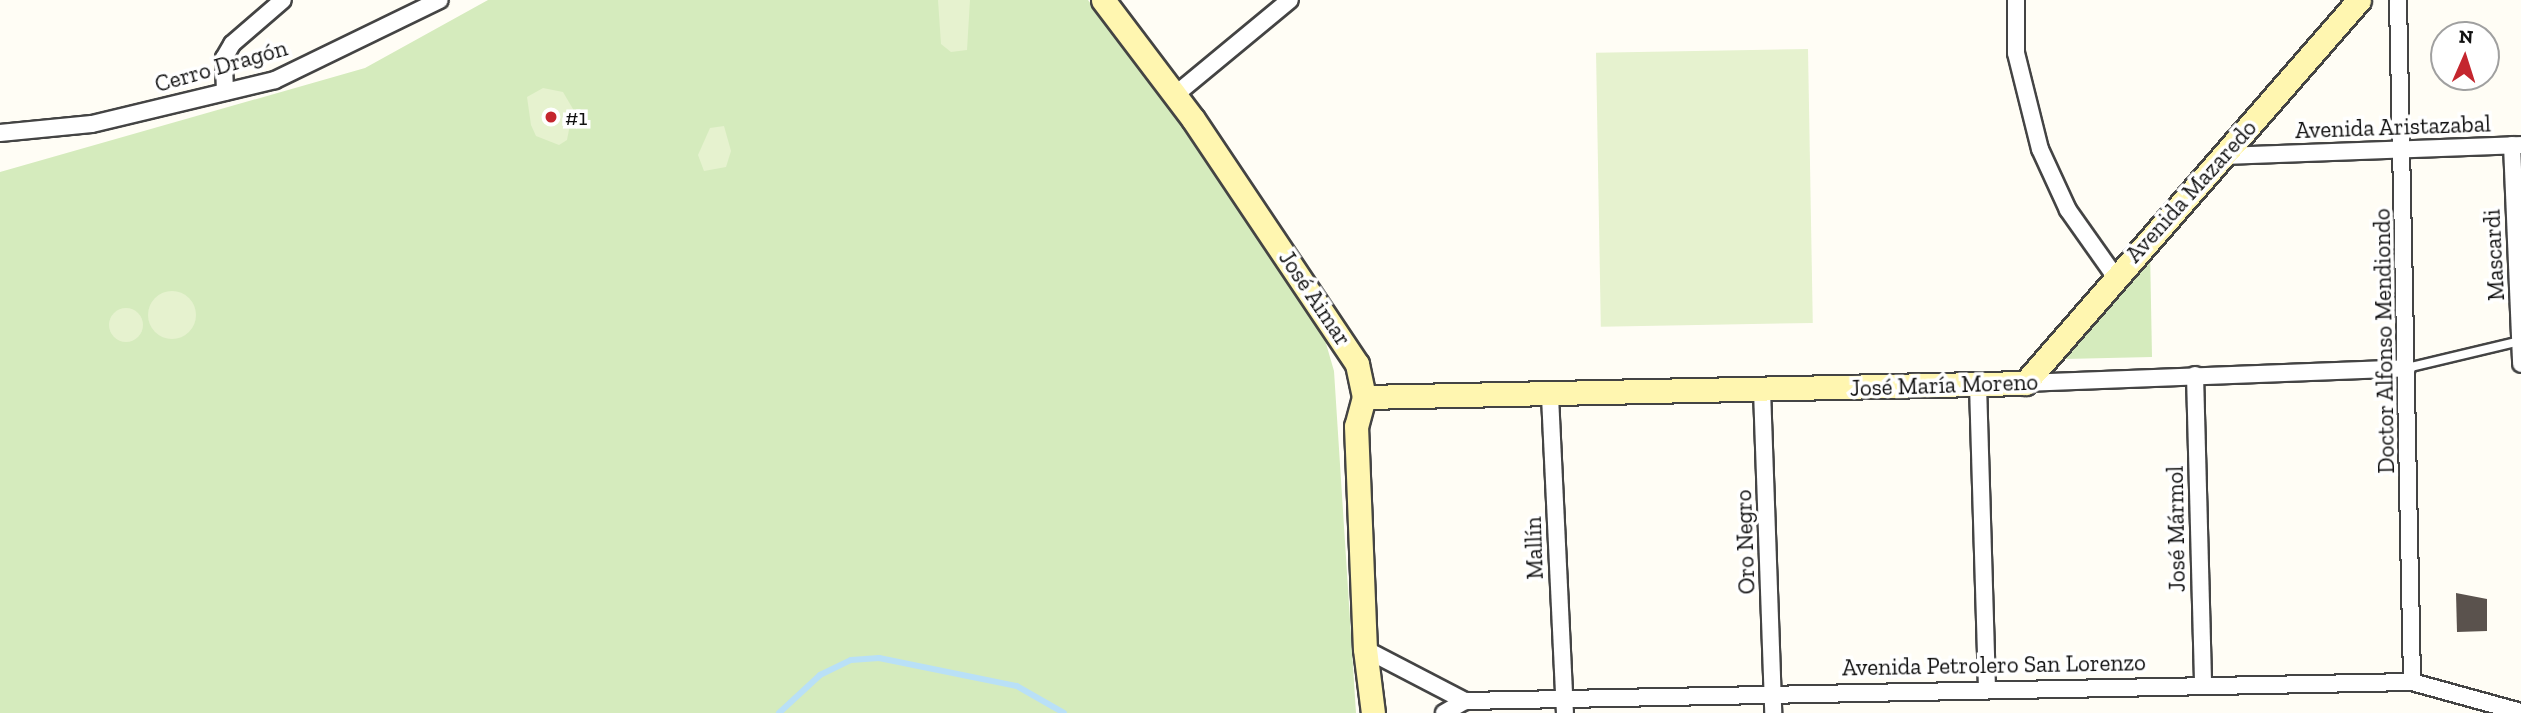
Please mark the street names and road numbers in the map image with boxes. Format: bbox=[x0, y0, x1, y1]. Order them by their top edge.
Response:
street label: Cerro Dragón bbox=[152, 34, 290, 98]
street label: Avenida Aristazabal bbox=[2294, 110, 2492, 144]
street label: Avenida Mazaredo bbox=[2120, 114, 2262, 268]
street label: Doctor Alfonso Mendiondo bbox=[2368, 208, 2400, 474]
street label: Mascardi bbox=[2478, 208, 2510, 302]
street label: José Aimar bbox=[1273, 245, 1357, 351]
street label: José María Moreno bbox=[1849, 368, 2039, 402]
street label: José Mármol bbox=[2161, 466, 2191, 592]
street label: Oro Negro bbox=[1729, 489, 1761, 595]
street label: Mallín bbox=[1519, 516, 1549, 580]
street label: Avenida Petrolero San Lorenzo bbox=[1842, 649, 2146, 681]

